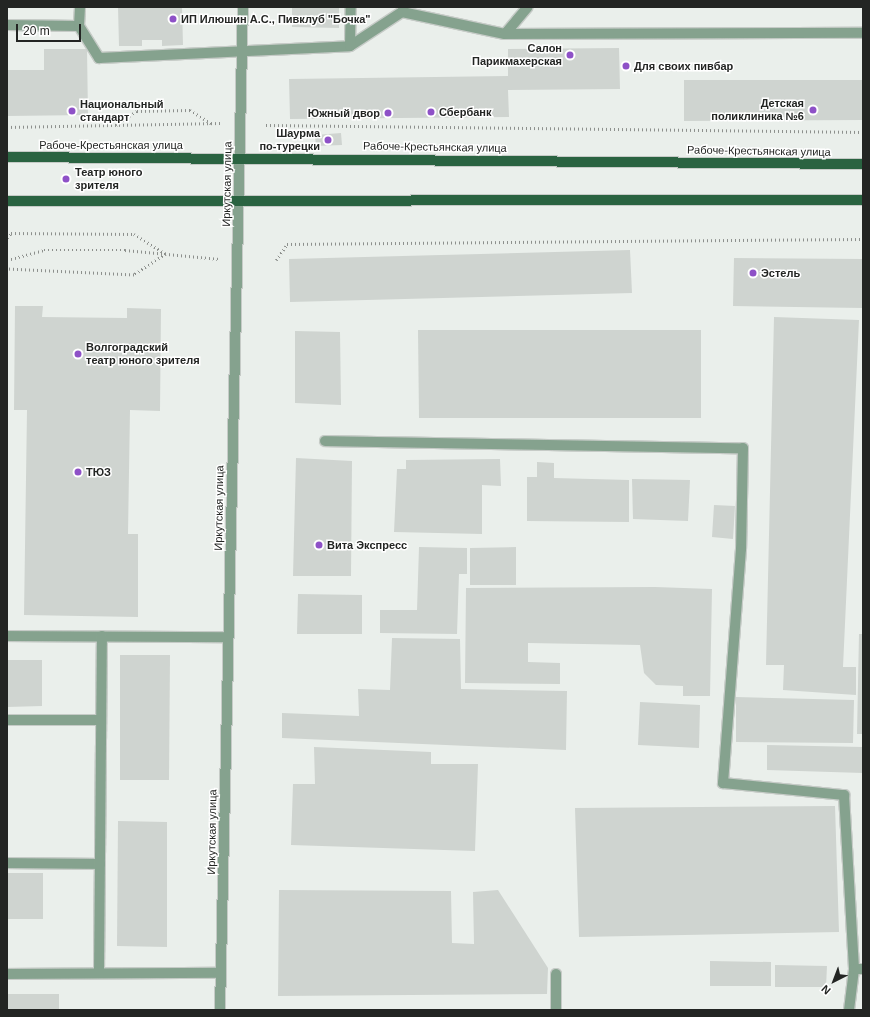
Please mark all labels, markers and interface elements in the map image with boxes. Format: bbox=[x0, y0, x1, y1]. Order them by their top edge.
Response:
place label: ИП Илюшин А.С., Пивклуб "Бочка" bbox=[181, 12, 371, 26]
marker: ИП Илюшин А.С., Пивклуб "Бочка" bbox=[168, 14, 178, 24]
scale bar bbox=[18, 16, 83, 42]
text: 20 m bbox=[23, 24, 50, 38]
place label: Салон Парикмахерская bbox=[472, 42, 562, 68]
marker: Салон Парикмахерская bbox=[565, 50, 575, 60]
place label: Для своих пивбар bbox=[634, 59, 733, 73]
marker: Для своих пивбар bbox=[621, 61, 631, 71]
place label: Детская поликлиника №6 bbox=[711, 97, 804, 123]
place label: Национальный стандарт bbox=[80, 98, 164, 124]
marker: Детская поликлиника №6 bbox=[807, 104, 819, 116]
place label: Сбербанк bbox=[439, 105, 491, 119]
marker: Национальный стандарт bbox=[67, 106, 77, 116]
place label: Южный двор bbox=[308, 106, 380, 120]
marker: Сбербанк bbox=[426, 107, 436, 117]
marker: Южный двор bbox=[383, 108, 393, 118]
place label: Шаурма по-турецки bbox=[259, 127, 320, 153]
marker: Шаурма по-турецки bbox=[323, 135, 333, 145]
street label: Рабоче-Крестьянская улица bbox=[39, 138, 183, 152]
street label: Рабоче-Крестьянская улица bbox=[363, 139, 507, 155]
street label: Иркутская улица bbox=[220, 141, 234, 227]
street label: Рабоче-Крестьянская улица bbox=[687, 143, 831, 159]
place label: Театр юного зрителя bbox=[75, 166, 142, 192]
marker: Театр юного зрителя bbox=[60, 173, 72, 185]
place label: Эстель bbox=[761, 266, 800, 280]
marker: Эстель bbox=[748, 268, 758, 278]
place label: Волгоградский театр юного зрителя bbox=[86, 341, 200, 367]
marker: Волгоградский театр юного зрителя bbox=[73, 349, 83, 359]
place label: ТЮЗ bbox=[86, 465, 111, 479]
street label: Иркутская улица bbox=[212, 465, 226, 551]
marker: ТЮЗ bbox=[73, 467, 83, 477]
place label: Вита Экспресс bbox=[327, 538, 407, 552]
marker: Вита Экспресс bbox=[314, 540, 324, 550]
street label: Иркутская улица bbox=[205, 789, 219, 875]
north arrow bbox=[814, 961, 854, 1001]
text: N bbox=[819, 983, 833, 997]

